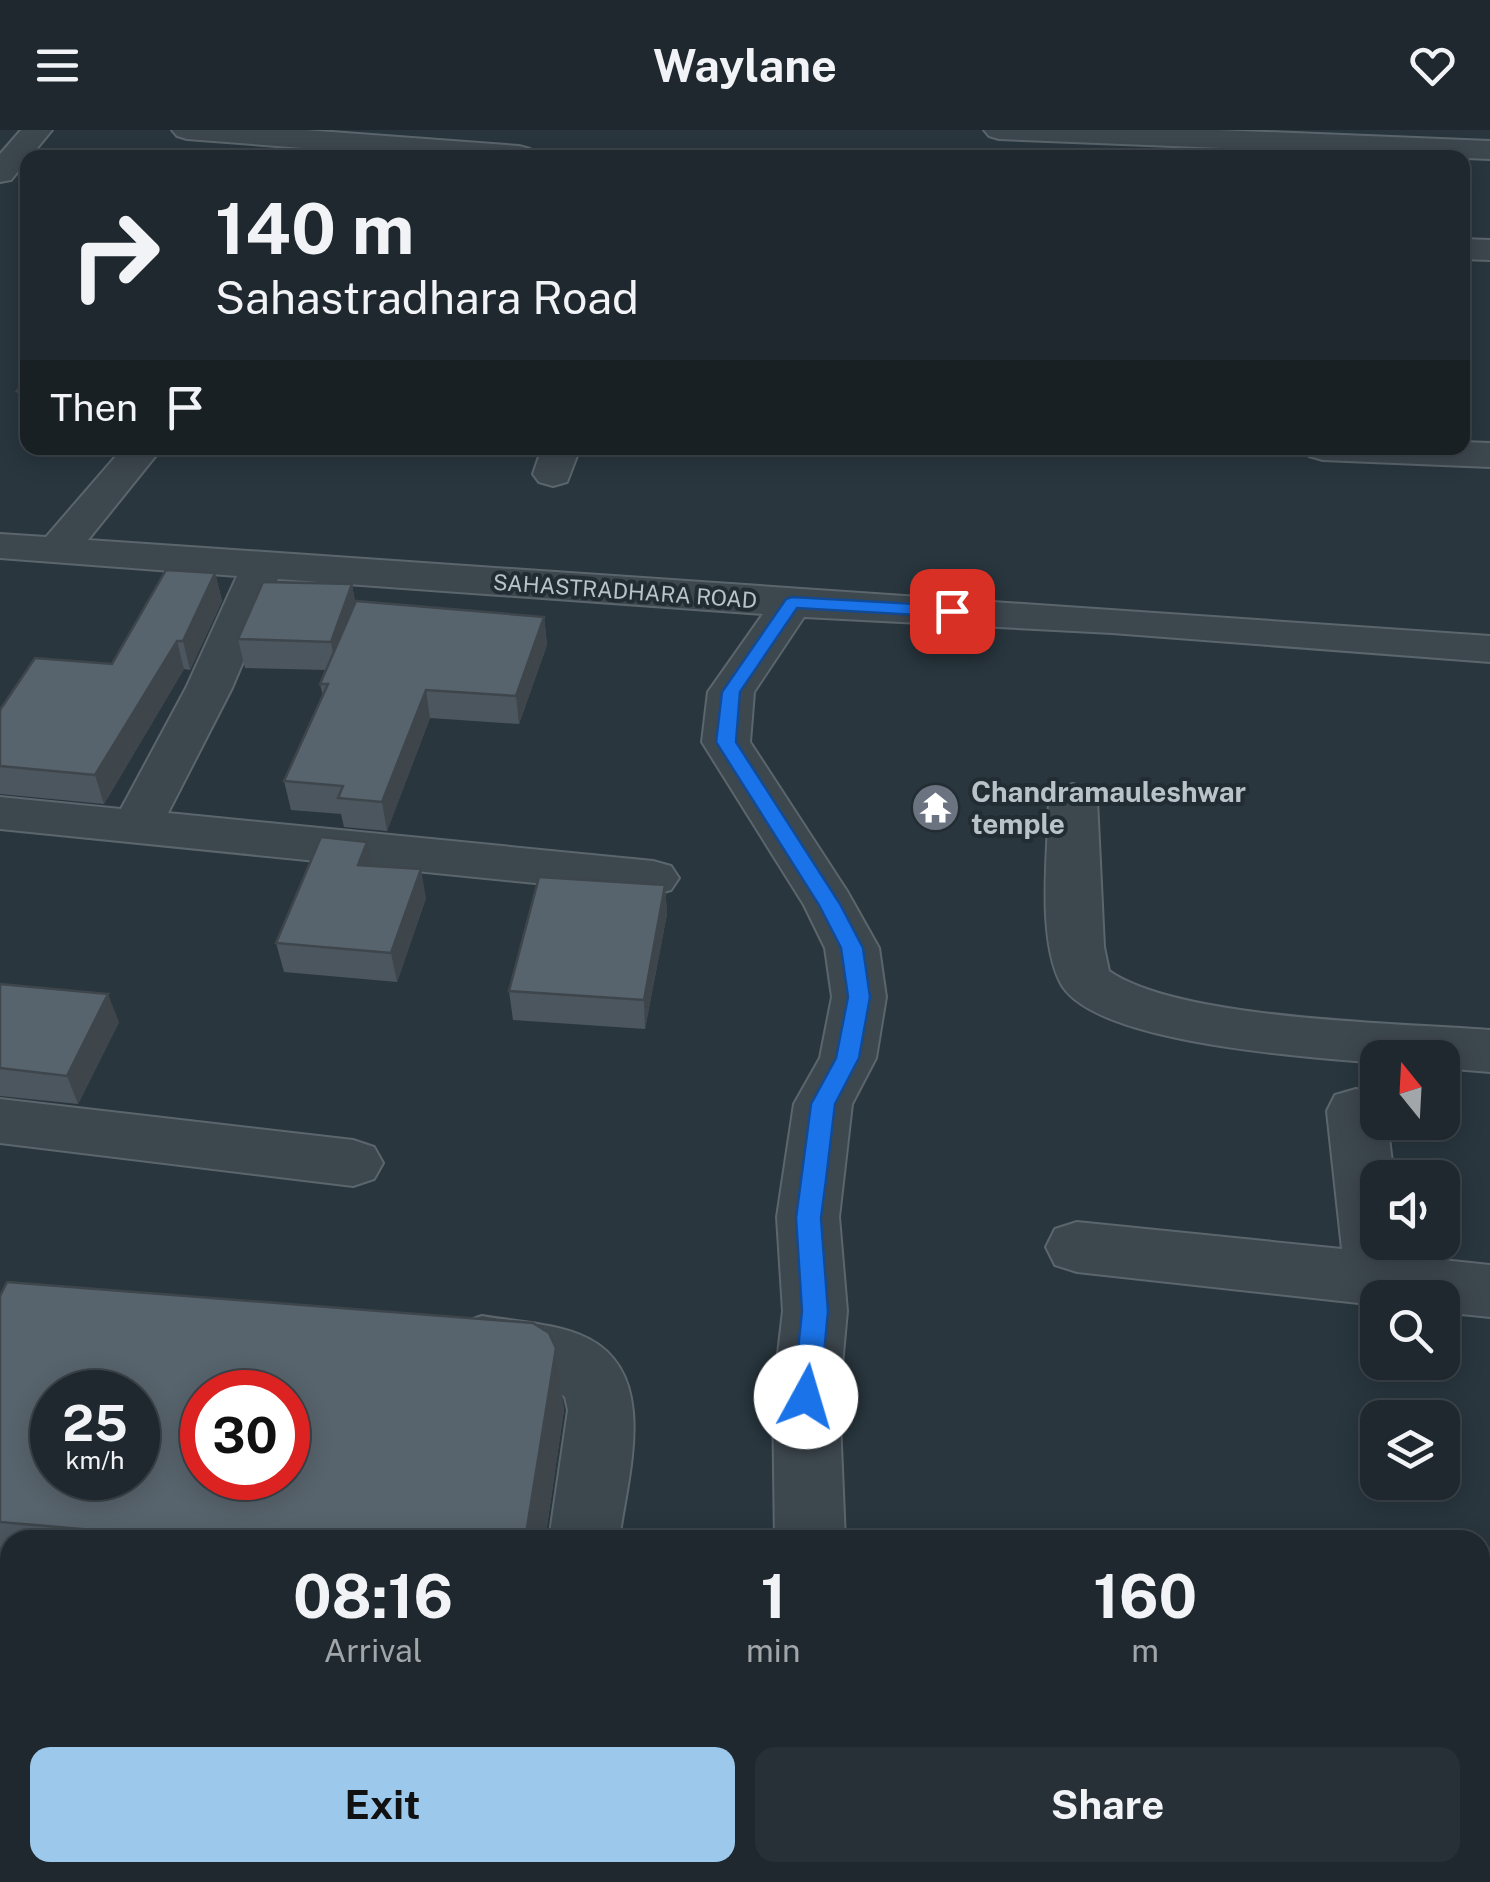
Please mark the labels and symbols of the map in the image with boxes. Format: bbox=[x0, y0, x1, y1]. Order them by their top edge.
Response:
street label: SAHASTRADHARA ROAD bbox=[492, 569, 758, 613]
pin bbox=[910, 569, 995, 654]
place label: Chandramauleshwar temple bbox=[971, 775, 1246, 840]
temple icon: Chandramauleshwar temple bbox=[910, 782, 962, 834]
north arrow bbox=[1360, 1040, 1460, 1140]
position arrow bbox=[754, 1345, 858, 1449]
speed limit sign: 30 bbox=[180, 1370, 310, 1500]

